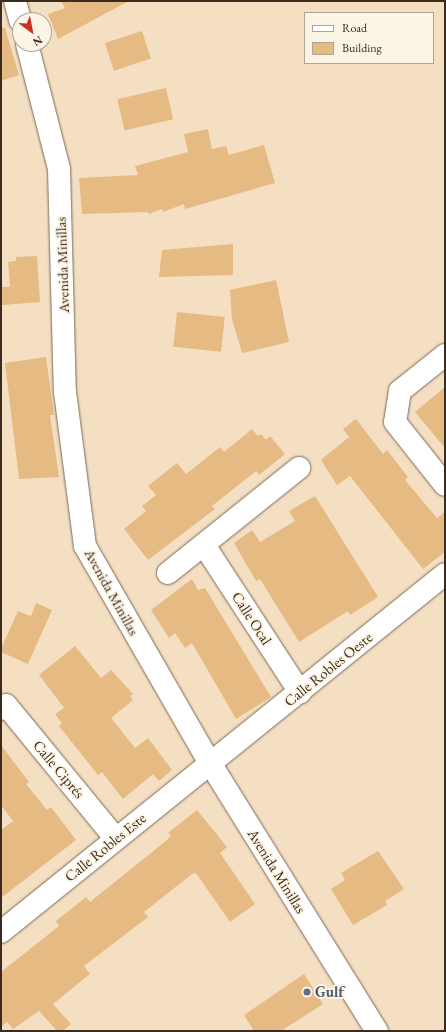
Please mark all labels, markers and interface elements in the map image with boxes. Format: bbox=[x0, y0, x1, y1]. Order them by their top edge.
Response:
north arrow bbox=[12, 12, 52, 52]
legend bbox=[304, 12, 434, 64]
text: Road bbox=[342, 20, 367, 36]
text: N bbox=[30, 33, 45, 50]
text: Building bbox=[342, 40, 382, 56]
street label: Avenida Minillas bbox=[51, 217, 73, 313]
street label: Avenida Minillas bbox=[81, 545, 143, 639]
street label: Calle Ocal bbox=[228, 588, 276, 648]
street label: Calle Robles Oeste bbox=[280, 628, 376, 710]
street label: Calle Ciprés bbox=[29, 736, 89, 802]
street label: Calle Robles Este bbox=[61, 809, 149, 885]
street label: Avenida Minillas bbox=[244, 825, 310, 917]
place label: Gulf bbox=[315, 983, 344, 1001]
marker: Gulf bbox=[302, 987, 312, 997]

